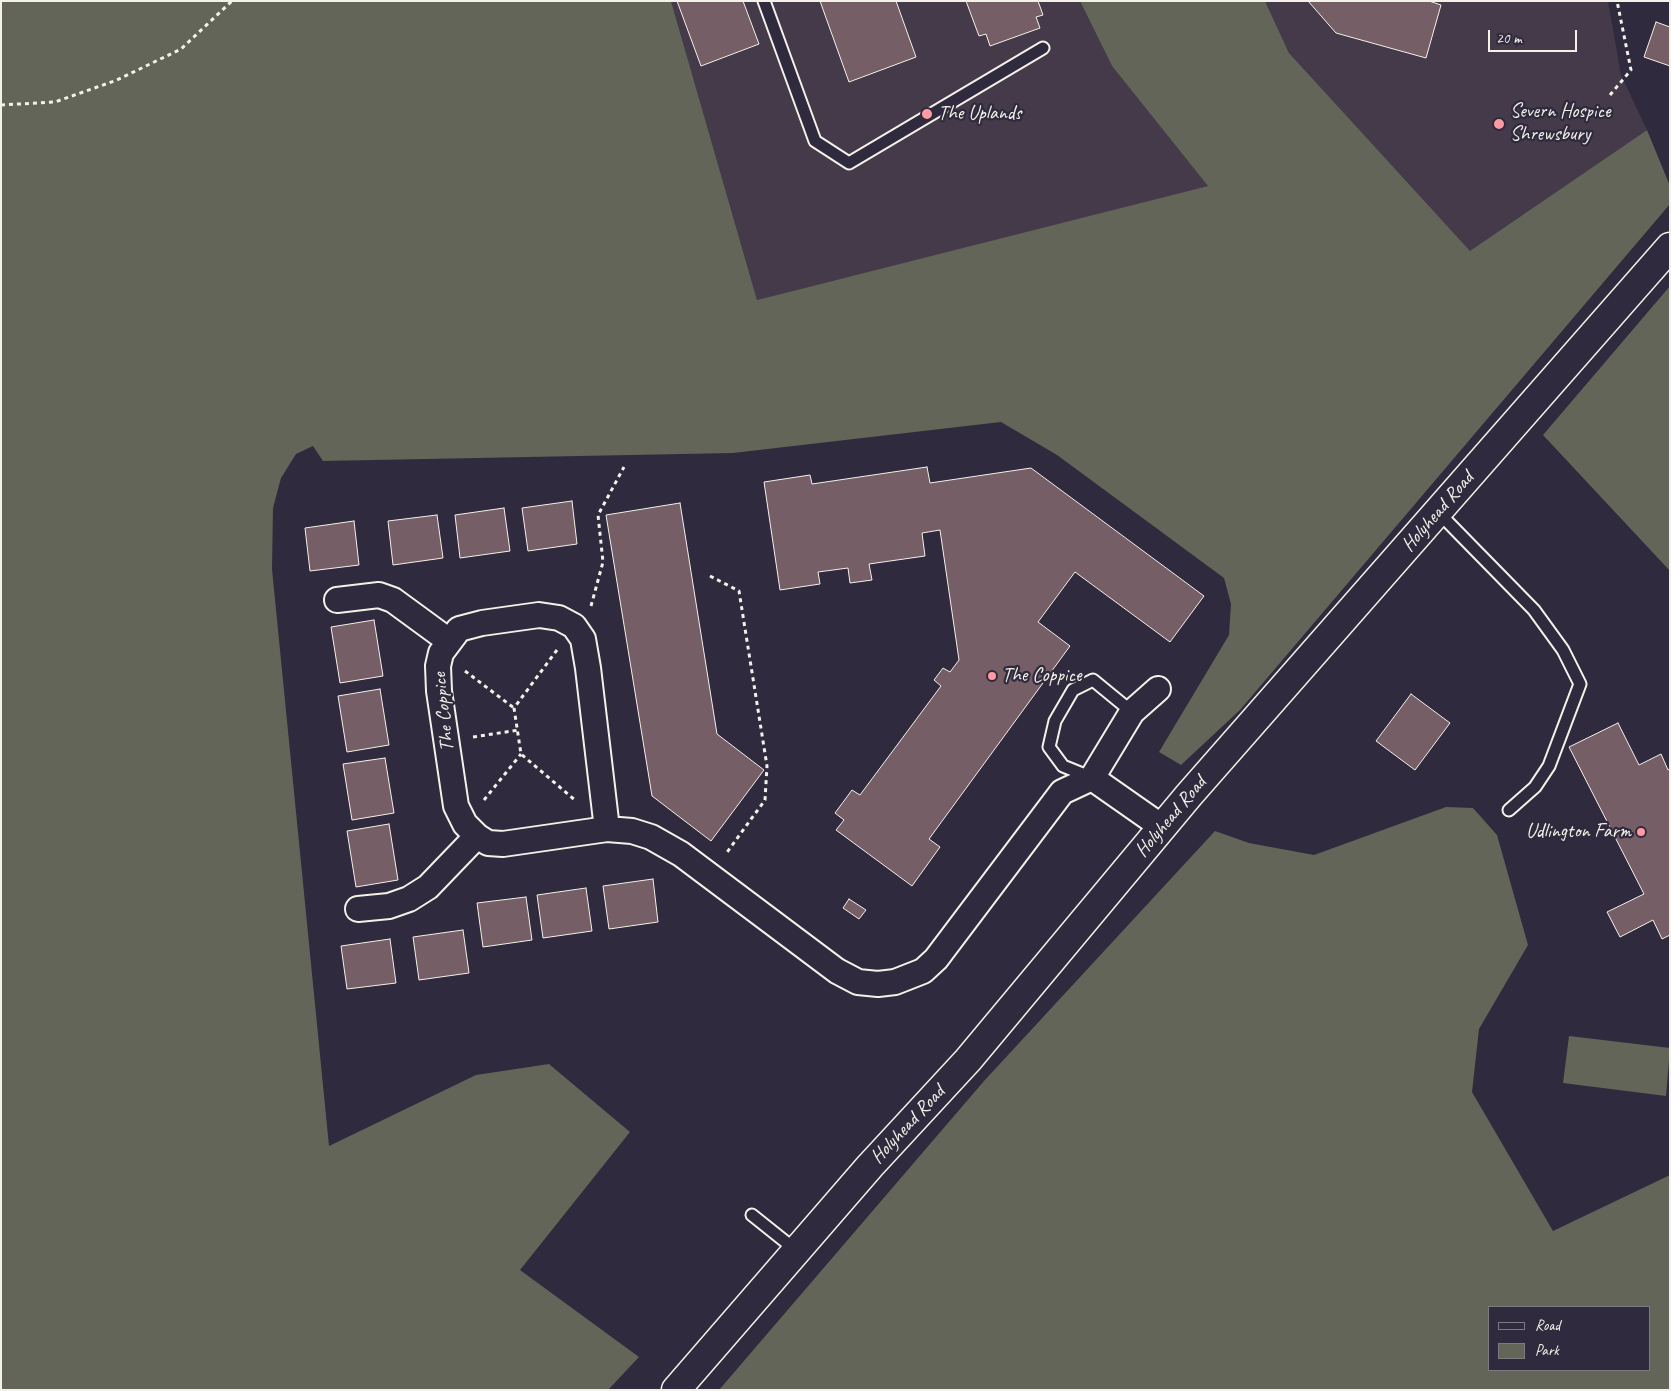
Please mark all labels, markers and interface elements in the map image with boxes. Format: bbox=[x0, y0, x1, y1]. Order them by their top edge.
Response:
scale bar bbox=[1491, 20, 1580, 52]
text: 20 m bbox=[1496, 29, 1522, 48]
place label: Severn Hospice Shrewsbury bbox=[1510, 100, 1610, 147]
place label: The Uplands bbox=[938, 102, 1021, 126]
marker: The Uplands bbox=[920, 107, 934, 121]
marker: Severn Hospice Shrewsbury bbox=[1492, 117, 1506, 131]
street label: Holyhead Road bbox=[1397, 467, 1479, 557]
place label: The Coppice bbox=[1002, 664, 1081, 688]
marker: The Coppice bbox=[986, 670, 998, 682]
street label: The Coppice bbox=[428, 671, 460, 753]
street label: Holyhead Road bbox=[1130, 772, 1212, 862]
place label: Udlington Farm bbox=[1526, 820, 1631, 844]
marker: Udlington Farm bbox=[1635, 826, 1647, 838]
street label: Holyhead Road bbox=[866, 1081, 950, 1169]
legend bbox=[1488, 1306, 1651, 1371]
text: Road bbox=[1535, 1316, 1560, 1335]
text: Park bbox=[1535, 1341, 1559, 1360]

